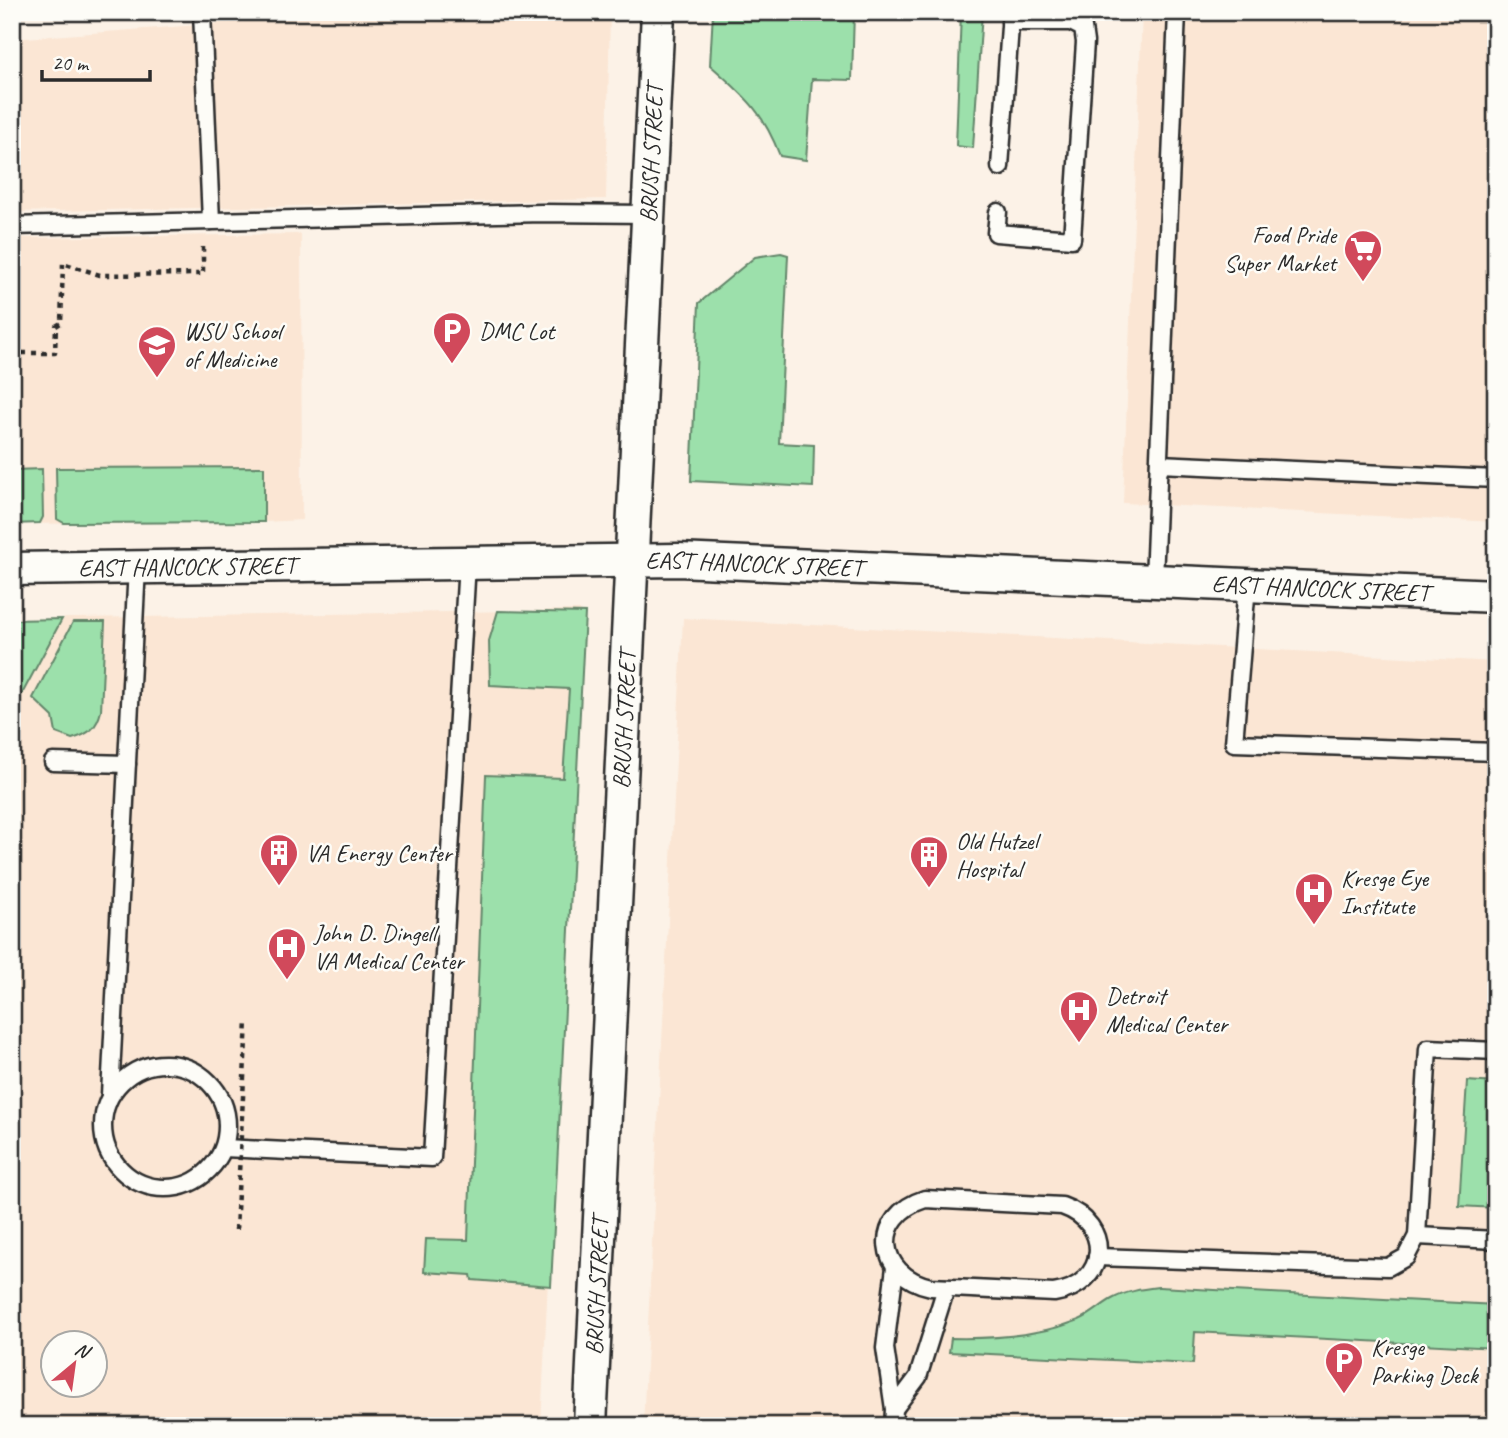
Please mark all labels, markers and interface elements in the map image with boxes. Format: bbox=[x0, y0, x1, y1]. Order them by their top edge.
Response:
scale bar bbox=[42, 38, 150, 82]
text: 20 m bbox=[52, 50, 90, 76]
street label: BRUSH STREET bbox=[633, 78, 670, 223]
place label: Food Pride Super Market bbox=[1224, 220, 1338, 278]
supermarket icon: Food Pride Super Market bbox=[1342, 228, 1384, 283]
parking icon: DMC Lot bbox=[431, 310, 473, 365]
place label: WSU School of Medicine bbox=[184, 316, 285, 374]
place label: DMC Lot bbox=[479, 316, 556, 346]
school or university icon: WSU School of Medicine bbox=[136, 324, 178, 379]
street label: EAST HANCOCK STREET bbox=[645, 545, 869, 583]
street label: EAST HANCOCK STREET bbox=[78, 550, 302, 583]
street label: EAST HANCOCK STREET bbox=[1211, 569, 1435, 608]
street label: BRUSH STREET bbox=[606, 644, 643, 789]
place label: Old Hutzel Hospital bbox=[956, 826, 1041, 884]
building icon: VA Energy Center bbox=[258, 832, 300, 887]
building icon: Old Hutzel Hospital bbox=[908, 834, 950, 889]
place label: VA Energy Center bbox=[306, 838, 454, 868]
place label: Kresge Eye Institute bbox=[1341, 863, 1430, 921]
hospital icon: Kresge Eye Institute bbox=[1293, 871, 1335, 926]
place label: John D. Dingell VA Medical Center bbox=[313, 918, 466, 976]
hospital icon: John D. Dingell VA Medical Center bbox=[266, 926, 308, 981]
place label: Detroit Medical Center bbox=[1106, 981, 1230, 1039]
hospital icon: Detroit Medical Center bbox=[1058, 989, 1100, 1044]
street label: BRUSH STREET bbox=[578, 1211, 615, 1356]
north arrow bbox=[38, 1330, 108, 1400]
place label: Kresge Parking Deck bbox=[1371, 1332, 1480, 1390]
text: N bbox=[71, 1337, 96, 1365]
parking icon: Kresge Parking Deck bbox=[1323, 1340, 1365, 1395]

